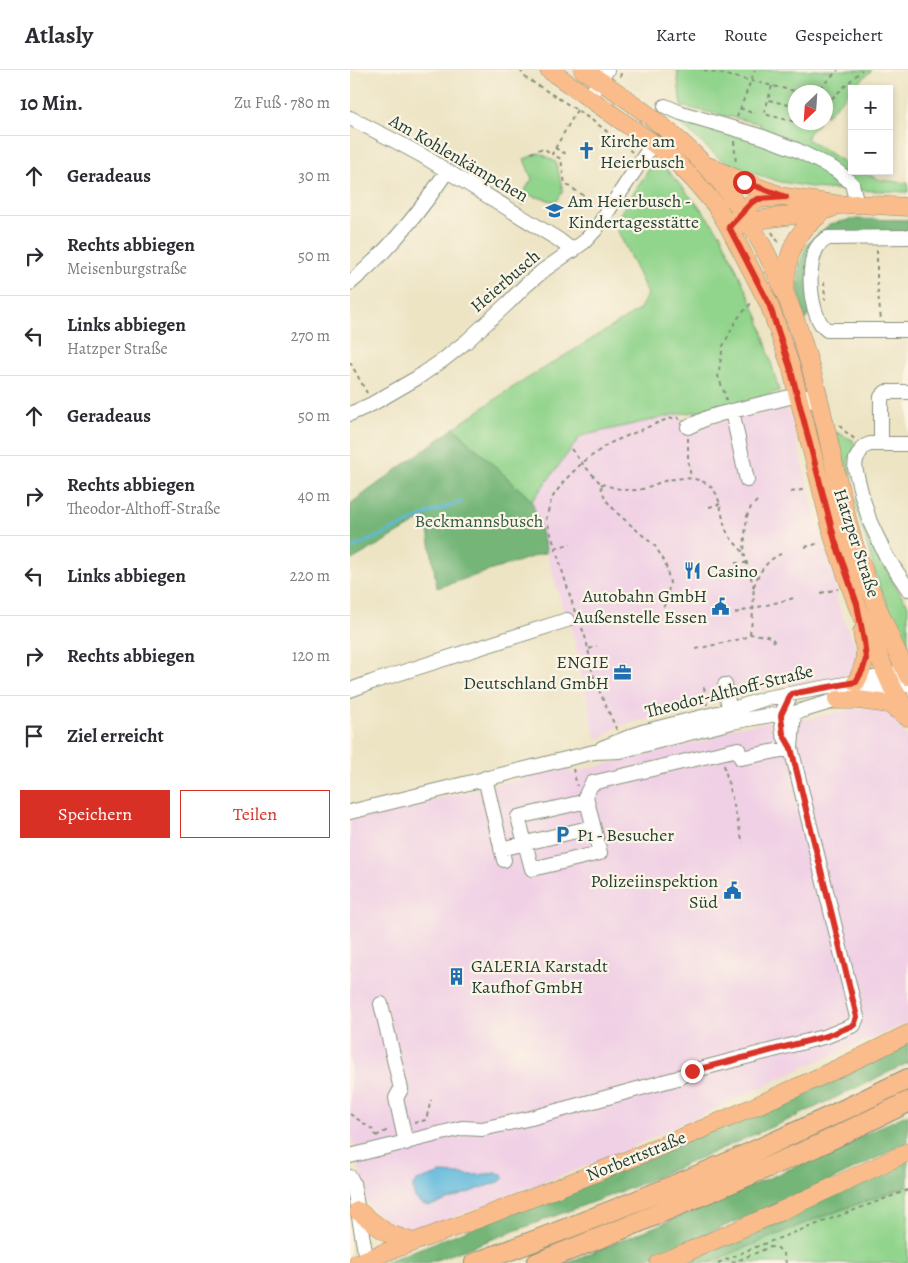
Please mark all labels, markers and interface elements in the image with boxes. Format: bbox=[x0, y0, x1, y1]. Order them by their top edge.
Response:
text: Atlasly bbox=[25, 19, 93, 51]
text: Karte bbox=[656, 23, 696, 47]
text: Route bbox=[724, 23, 767, 47]
text: Gespeichert bbox=[795, 23, 883, 47]
north arrow bbox=[788, 85, 833, 130]
map controls bbox=[848, 85, 893, 175]
button: + bbox=[848, 85, 893, 130]
text: 10 Min. bbox=[20, 89, 83, 117]
text: Zu Fuß · 780 m bbox=[234, 92, 330, 114]
street label: Am Kohlenkämpchen bbox=[384, 108, 533, 208]
place label: Kirche am Heierbusch bbox=[600, 129, 685, 174]
button: − bbox=[848, 130, 893, 175]
church icon: Kirche am Heierbusch bbox=[576, 141, 596, 161]
icon: ahead bbox=[20, 162, 48, 190]
text: Geradeaus bbox=[67, 163, 151, 189]
text: 30 m bbox=[298, 165, 330, 187]
route start bbox=[733, 171, 756, 194]
place label: Am Heierbusch - Kindertagesstätte bbox=[567, 189, 699, 234]
school or university icon: Am Heierbusch - Kindertagesstätte bbox=[544, 201, 564, 221]
text: Rechts abbiegen bbox=[67, 232, 195, 258]
icon: right bbox=[20, 242, 48, 270]
street label: Heierbusch bbox=[465, 244, 545, 318]
text: 50 m bbox=[298, 245, 330, 267]
text: Meisenburgstraße bbox=[67, 258, 187, 280]
text: Links abbiegen bbox=[67, 312, 186, 338]
icon: left bbox=[20, 322, 48, 350]
text: 270 m bbox=[291, 325, 330, 347]
text: Hatzper Straße bbox=[67, 338, 168, 360]
icon: ahead bbox=[20, 402, 48, 430]
text: Geradeaus bbox=[67, 403, 151, 429]
text: 50 m bbox=[298, 405, 330, 427]
text: Rechts abbiegen bbox=[67, 472, 195, 498]
icon: right bbox=[20, 482, 48, 510]
text: 40 m bbox=[298, 485, 330, 507]
street label: Hatzper Straße bbox=[828, 485, 886, 601]
text: Theodor-Althoff-Straße bbox=[67, 498, 220, 520]
park label: Beckmannsbusch bbox=[415, 509, 544, 533]
place label: Casino bbox=[707, 559, 758, 583]
restaurant icon: Casino bbox=[683, 561, 703, 581]
icon: left bbox=[20, 562, 48, 590]
text: Links abbiegen bbox=[67, 563, 186, 589]
text: 220 m bbox=[290, 565, 330, 587]
place label: Autobahn GmbH Außenstelle Essen bbox=[573, 584, 707, 629]
public building icon: Autobahn GmbH Außenstelle Essen bbox=[711, 596, 731, 616]
icon: right bbox=[20, 642, 48, 670]
text: Rechts abbiegen bbox=[67, 643, 195, 669]
text: 120 m bbox=[292, 645, 330, 667]
place label: ENGIE Deutschland GmbH bbox=[463, 650, 609, 695]
street label: Theodor-Althoff-Straße bbox=[642, 658, 816, 724]
office icon: ENGIE Deutschland GmbH bbox=[613, 662, 633, 682]
icon: arrive bbox=[20, 722, 48, 750]
text: Ziel erreicht bbox=[67, 723, 164, 749]
button: Speichern bbox=[20, 790, 170, 838]
button: Teilen bbox=[180, 790, 330, 838]
place label: P1 - Besucher bbox=[577, 823, 674, 847]
parking icon: P1 - Besucher bbox=[553, 825, 573, 845]
place label: Polizeiinspektion Süd bbox=[591, 869, 718, 914]
public building icon: Polizeiinspektion Süd bbox=[722, 881, 742, 901]
place label: GALERIA Karstadt Kaufhof GmbH bbox=[471, 954, 608, 999]
building icon: GALERIA Karstadt Kaufhof GmbH bbox=[447, 966, 467, 986]
route end bbox=[681, 1060, 704, 1083]
street label: Norbertstraße bbox=[583, 1125, 689, 1187]

